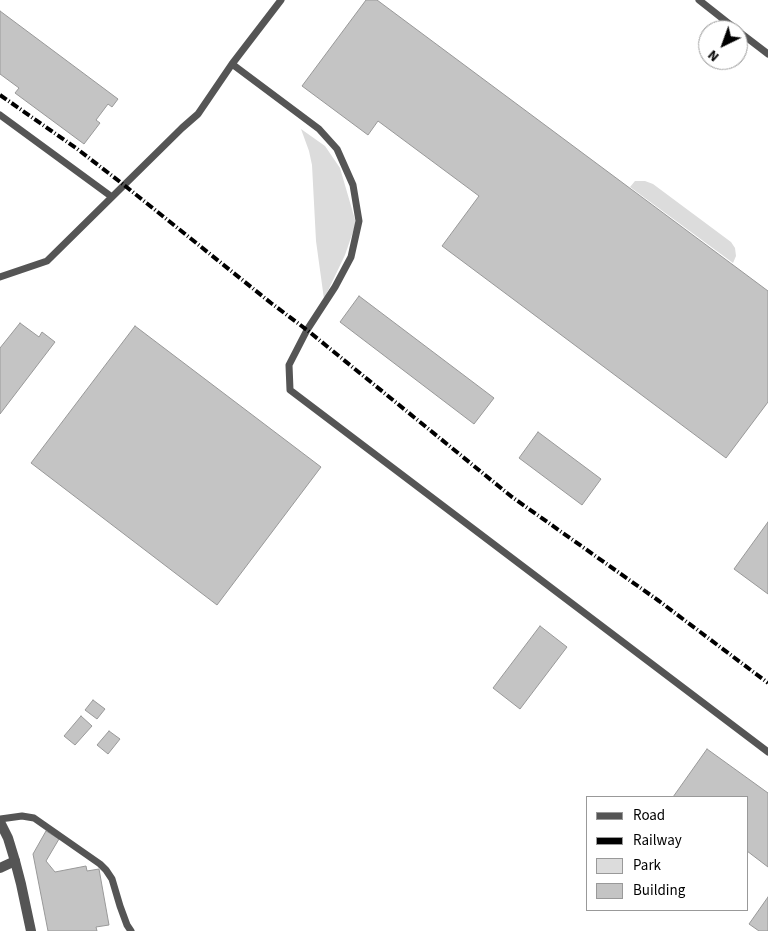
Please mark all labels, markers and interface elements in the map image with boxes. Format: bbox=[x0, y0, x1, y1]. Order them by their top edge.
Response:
north arrow bbox=[698, 20, 748, 70]
text: N bbox=[703, 45, 724, 66]
legend bbox=[586, 796, 748, 911]
text: Road bbox=[633, 805, 665, 826]
text: Railway bbox=[633, 830, 682, 851]
text: Park bbox=[633, 855, 661, 876]
text: Building bbox=[633, 880, 685, 901]

